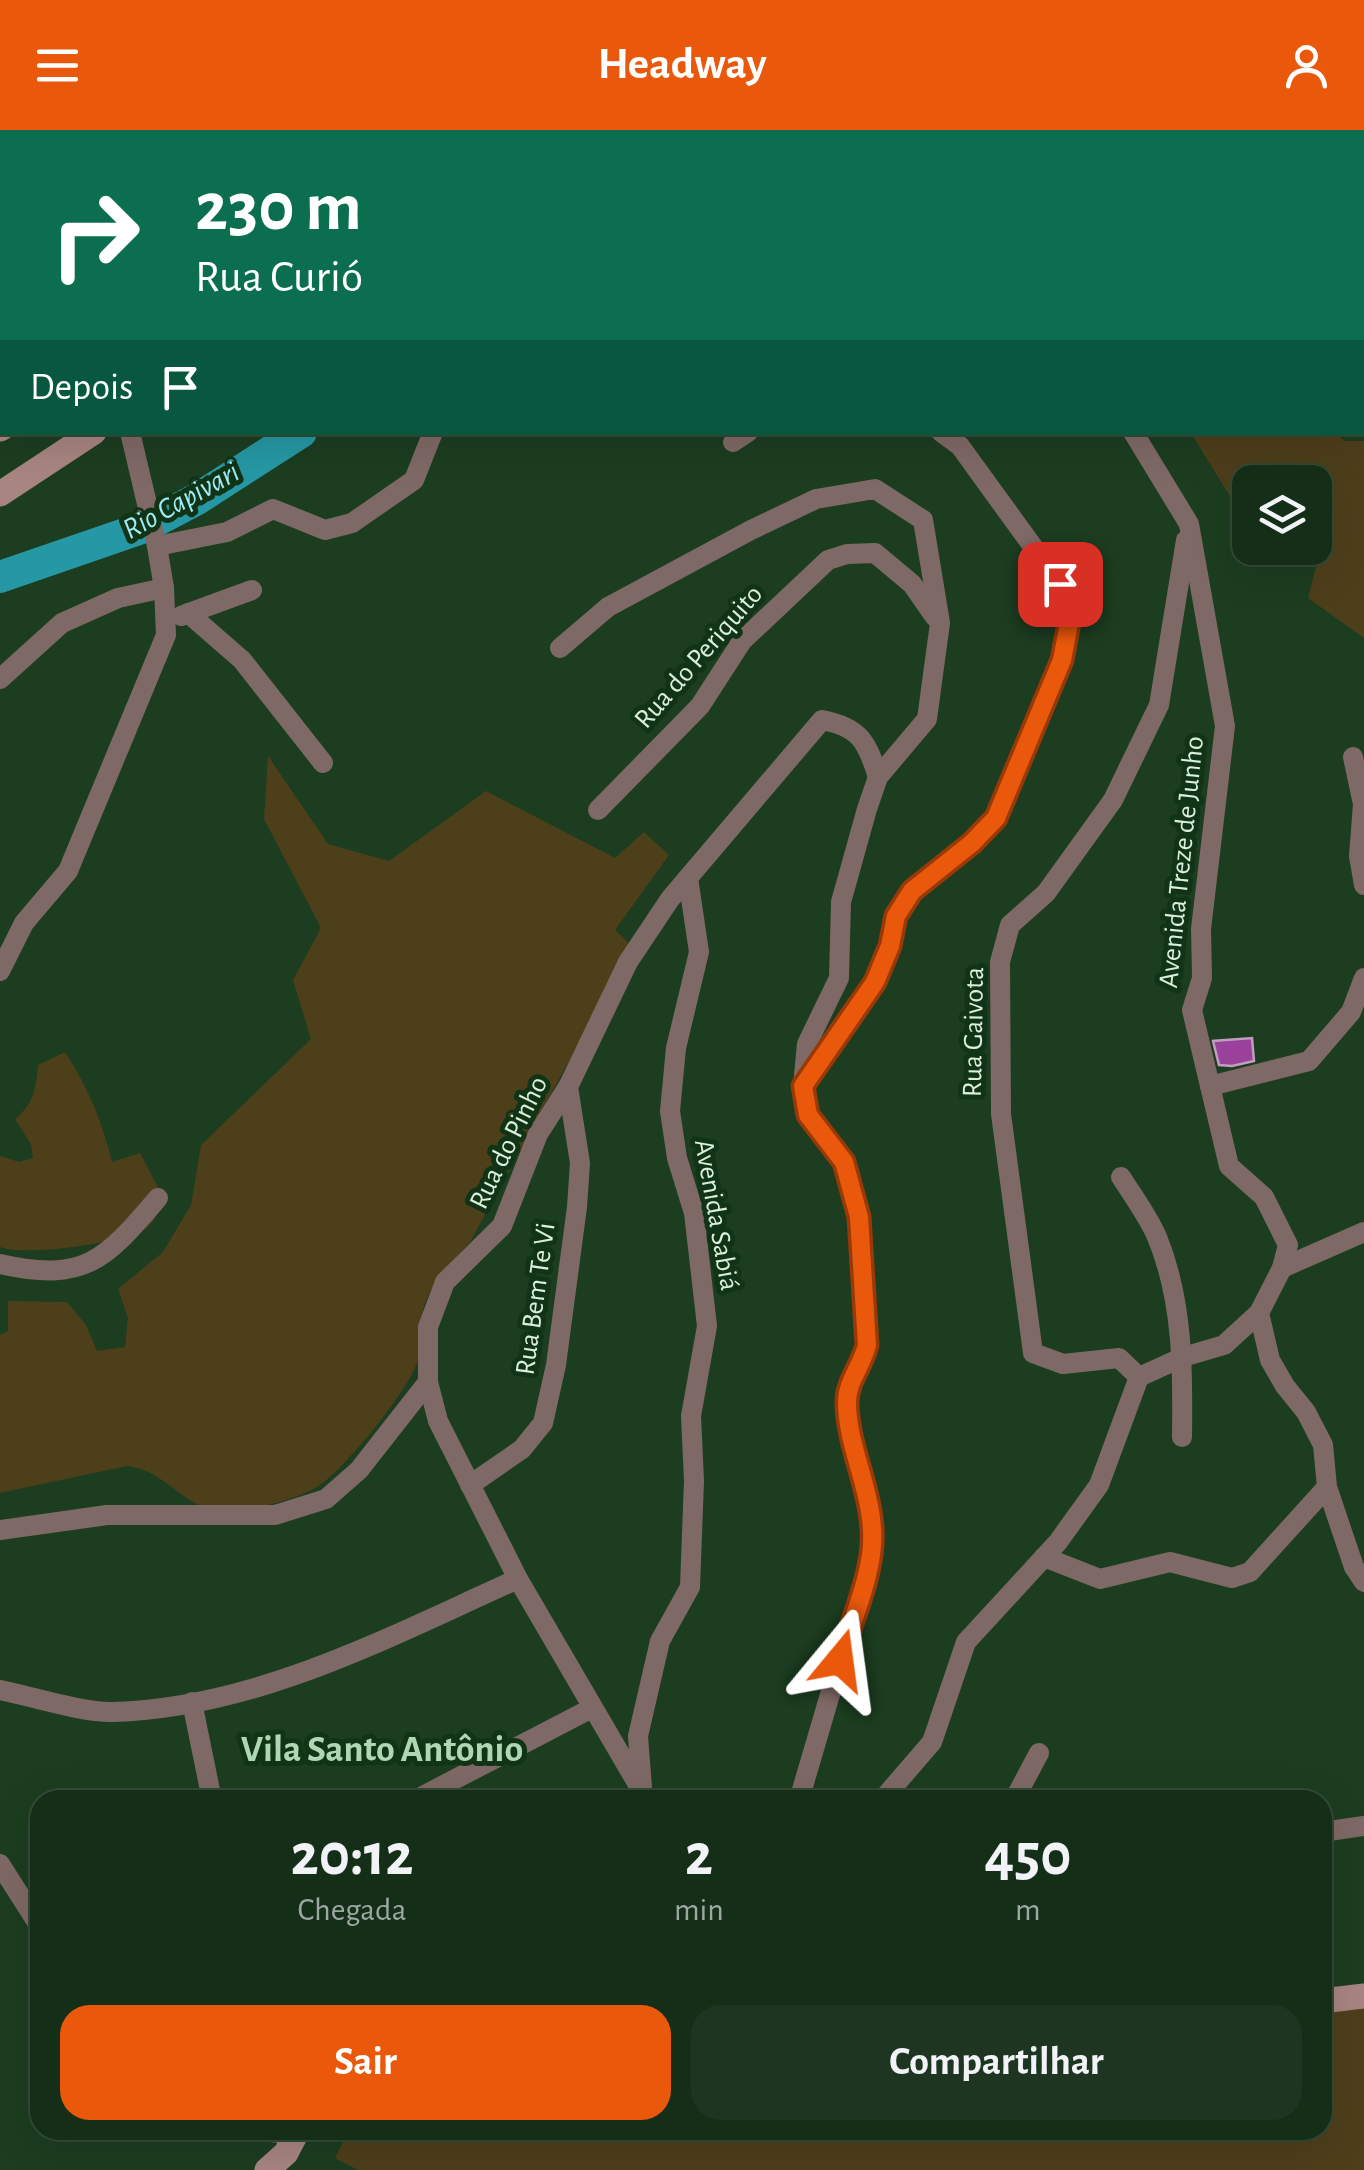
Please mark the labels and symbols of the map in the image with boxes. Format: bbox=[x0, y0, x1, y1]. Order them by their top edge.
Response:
water label: Rio Capivari bbox=[118, 457, 244, 545]
pin bbox=[1018, 542, 1103, 627]
street label: Rua do Periquito bbox=[630, 580, 768, 734]
street label: Avenida Treze de Junho bbox=[1155, 735, 1209, 989]
street label: Rua Gaivota bbox=[959, 967, 989, 1097]
street label: Rua do Pinho bbox=[465, 1072, 553, 1214]
street label: Avenida Sabiá bbox=[689, 1137, 743, 1293]
street label: Rua Bem Te Vi bbox=[511, 1221, 561, 1377]
position arrow bbox=[788, 1608, 892, 1712]
district label: Vila Santo Antônio bbox=[241, 1731, 523, 1769]

